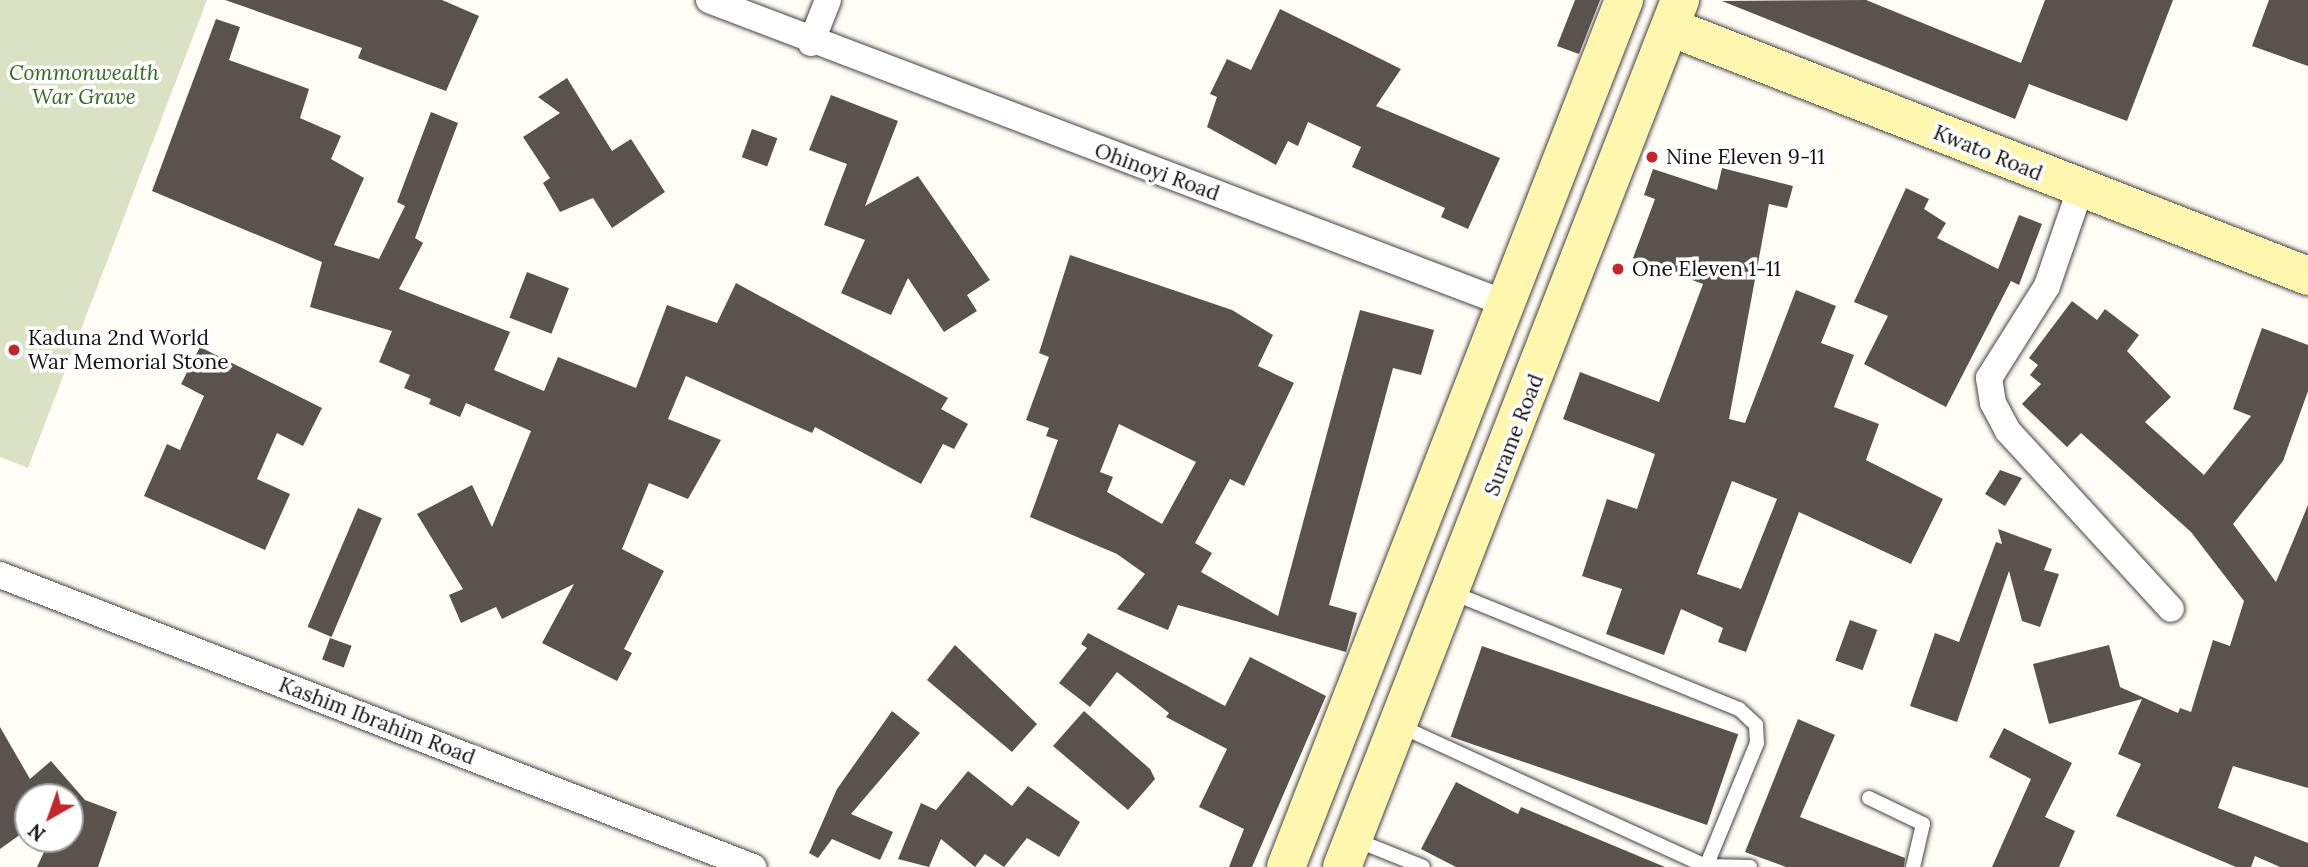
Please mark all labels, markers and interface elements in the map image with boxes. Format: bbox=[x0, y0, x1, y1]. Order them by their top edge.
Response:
park label: Commonwealth War Grave bbox=[9, 60, 159, 110]
street label: Kwato Road bbox=[1930, 120, 2046, 186]
street label: Ohinoyi Road bbox=[1091, 138, 1223, 206]
place label: Nine Eleven 9-11 bbox=[1666, 144, 1825, 170]
marker: Nine Eleven 9-11 bbox=[1644, 149, 1660, 165]
place label: One Eleven 1-11 bbox=[1632, 256, 1781, 282]
marker: One Eleven 1-11 bbox=[1610, 261, 1626, 277]
place label: Kaduna 2nd World War Memorial Stone bbox=[28, 325, 229, 375]
marker: Kaduna 2nd World War Memorial Stone bbox=[6, 342, 22, 358]
street label: Surame Road bbox=[1479, 371, 1549, 499]
street label: Kashim Ibrahim Road bbox=[275, 672, 479, 770]
north arrow bbox=[14, 783, 84, 853]
text: N bbox=[23, 819, 50, 846]

